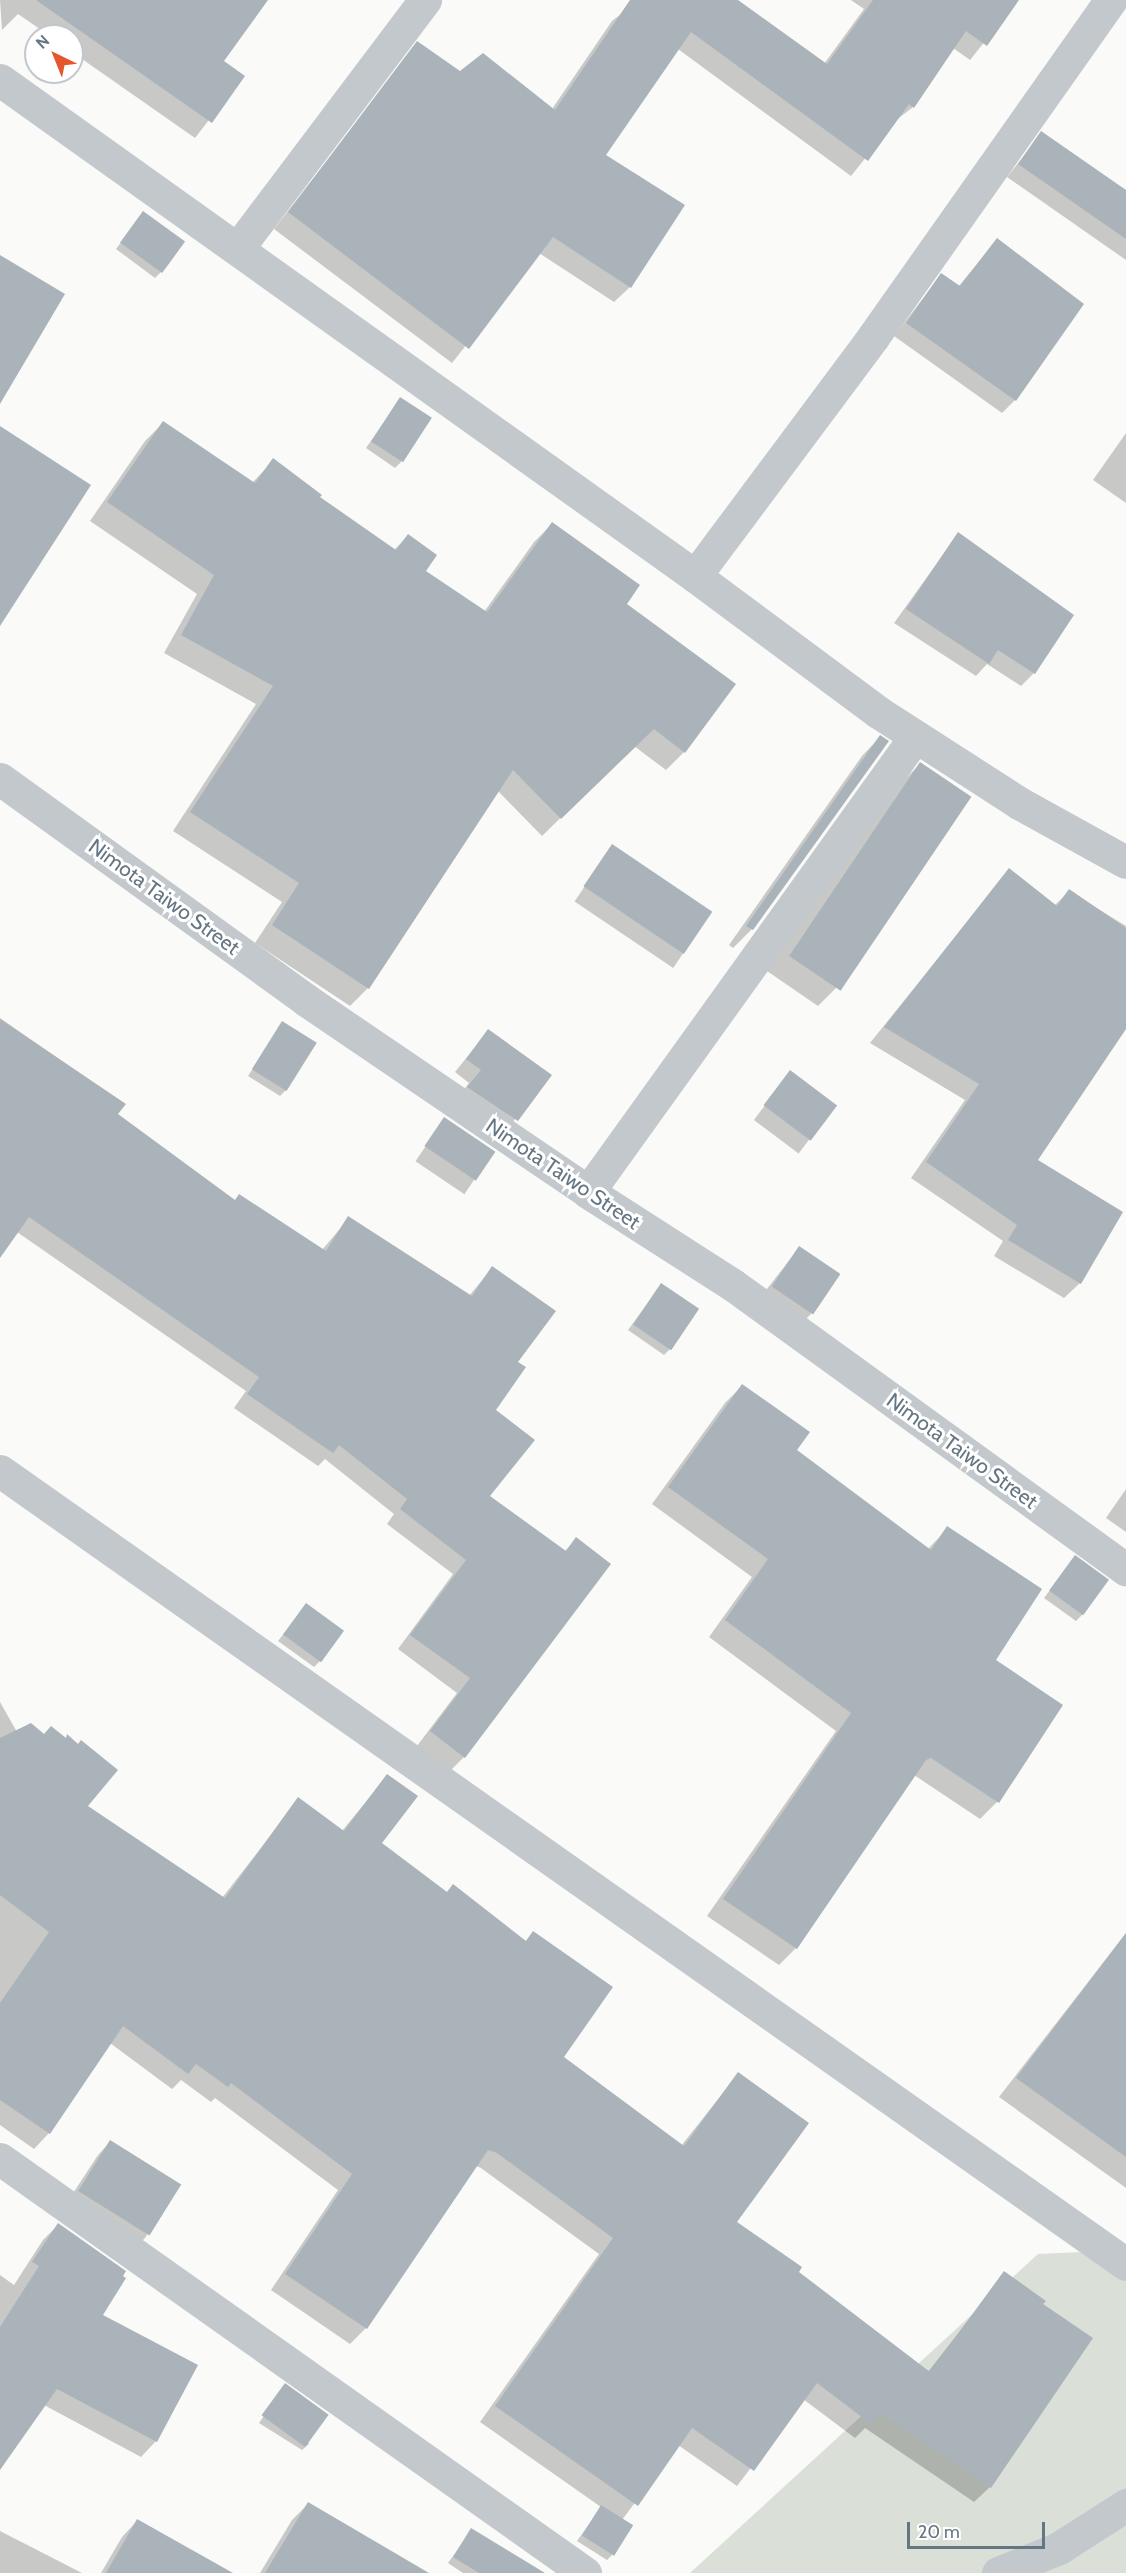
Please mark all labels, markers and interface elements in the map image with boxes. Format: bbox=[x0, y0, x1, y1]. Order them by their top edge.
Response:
north arrow bbox=[24, 24, 84, 84]
text: N bbox=[32, 31, 53, 53]
street label: Nimota Taiwo Street bbox=[84, 834, 244, 960]
street label: Nimota Taiwo Street bbox=[481, 1113, 645, 1235]
street label: Nimota Taiwo Street bbox=[882, 1388, 1042, 1514]
scale bar bbox=[910, 2510, 1048, 2548]
text: 20 m bbox=[918, 2521, 960, 2543]

